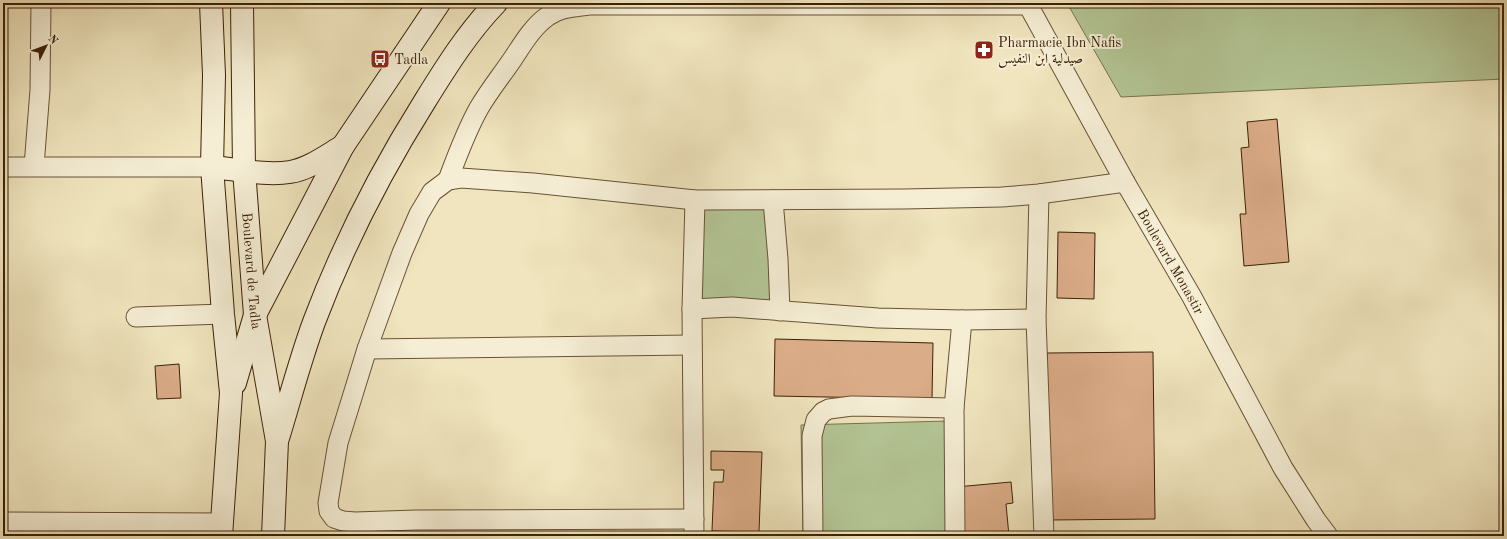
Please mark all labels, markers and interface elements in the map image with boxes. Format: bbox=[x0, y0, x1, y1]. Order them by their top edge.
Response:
north arrow bbox=[26, 26, 66, 66]
text: N bbox=[45, 34, 60, 48]
place label: Pharmacie Ibn Nafis صيدلية ابن النفيس bbox=[998, 36, 1121, 68]
pharmacy icon: Pharmacie Ibn Nafis صيدلية ابن النفيس bbox=[973, 39, 995, 61]
bus stop icon: Tadla bbox=[369, 48, 391, 70]
place label: Tadla bbox=[394, 53, 428, 67]
street label: Boulevard Monastir bbox=[1134, 207, 1206, 317]
street label: Boulevard de Tadla bbox=[239, 212, 263, 330]

